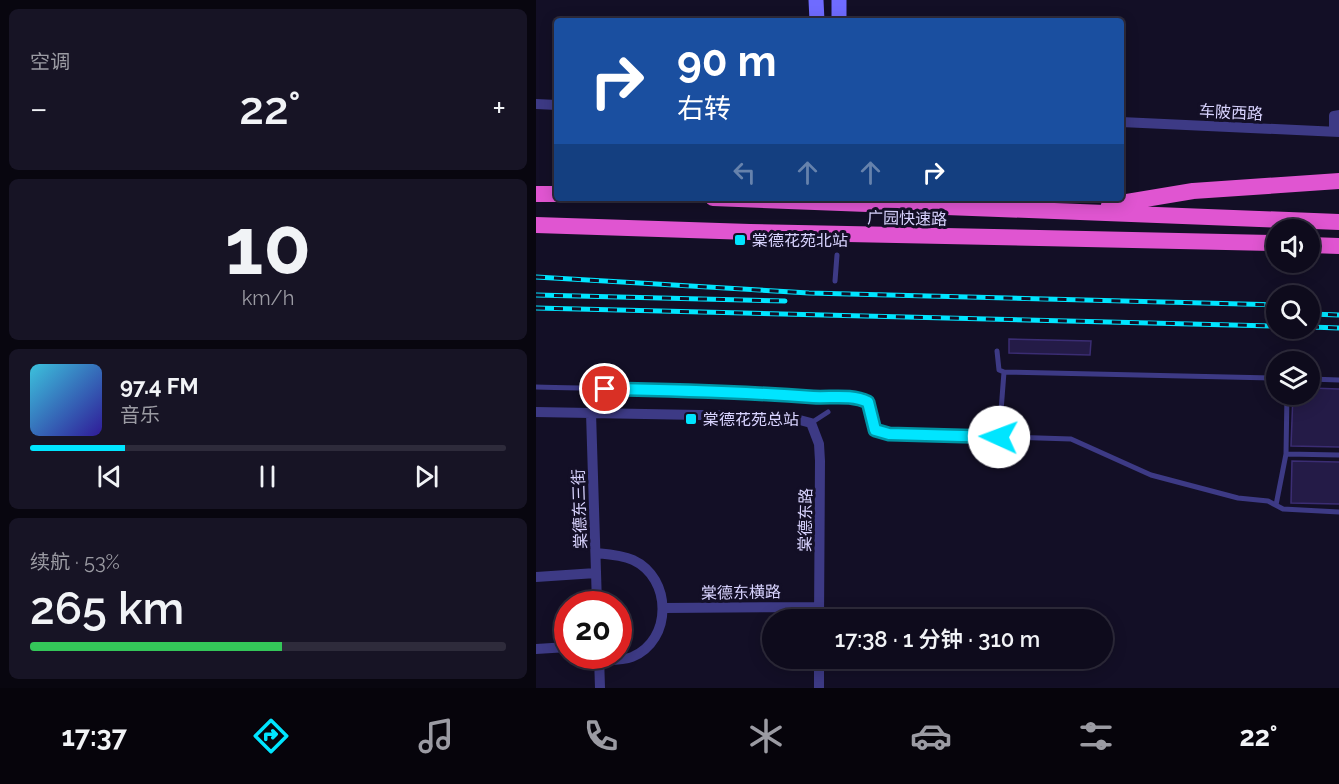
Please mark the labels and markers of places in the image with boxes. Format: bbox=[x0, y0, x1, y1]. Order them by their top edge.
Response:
place label: 棠德花苑北站 bbox=[752, 231, 848, 250]
marker: 棠德花苑北站 bbox=[733, 233, 747, 247]
pin bbox=[579, 363, 630, 414]
place label: 棠德花苑总站 bbox=[703, 410, 799, 429]
marker: 棠德花苑总站 bbox=[684, 412, 698, 426]

